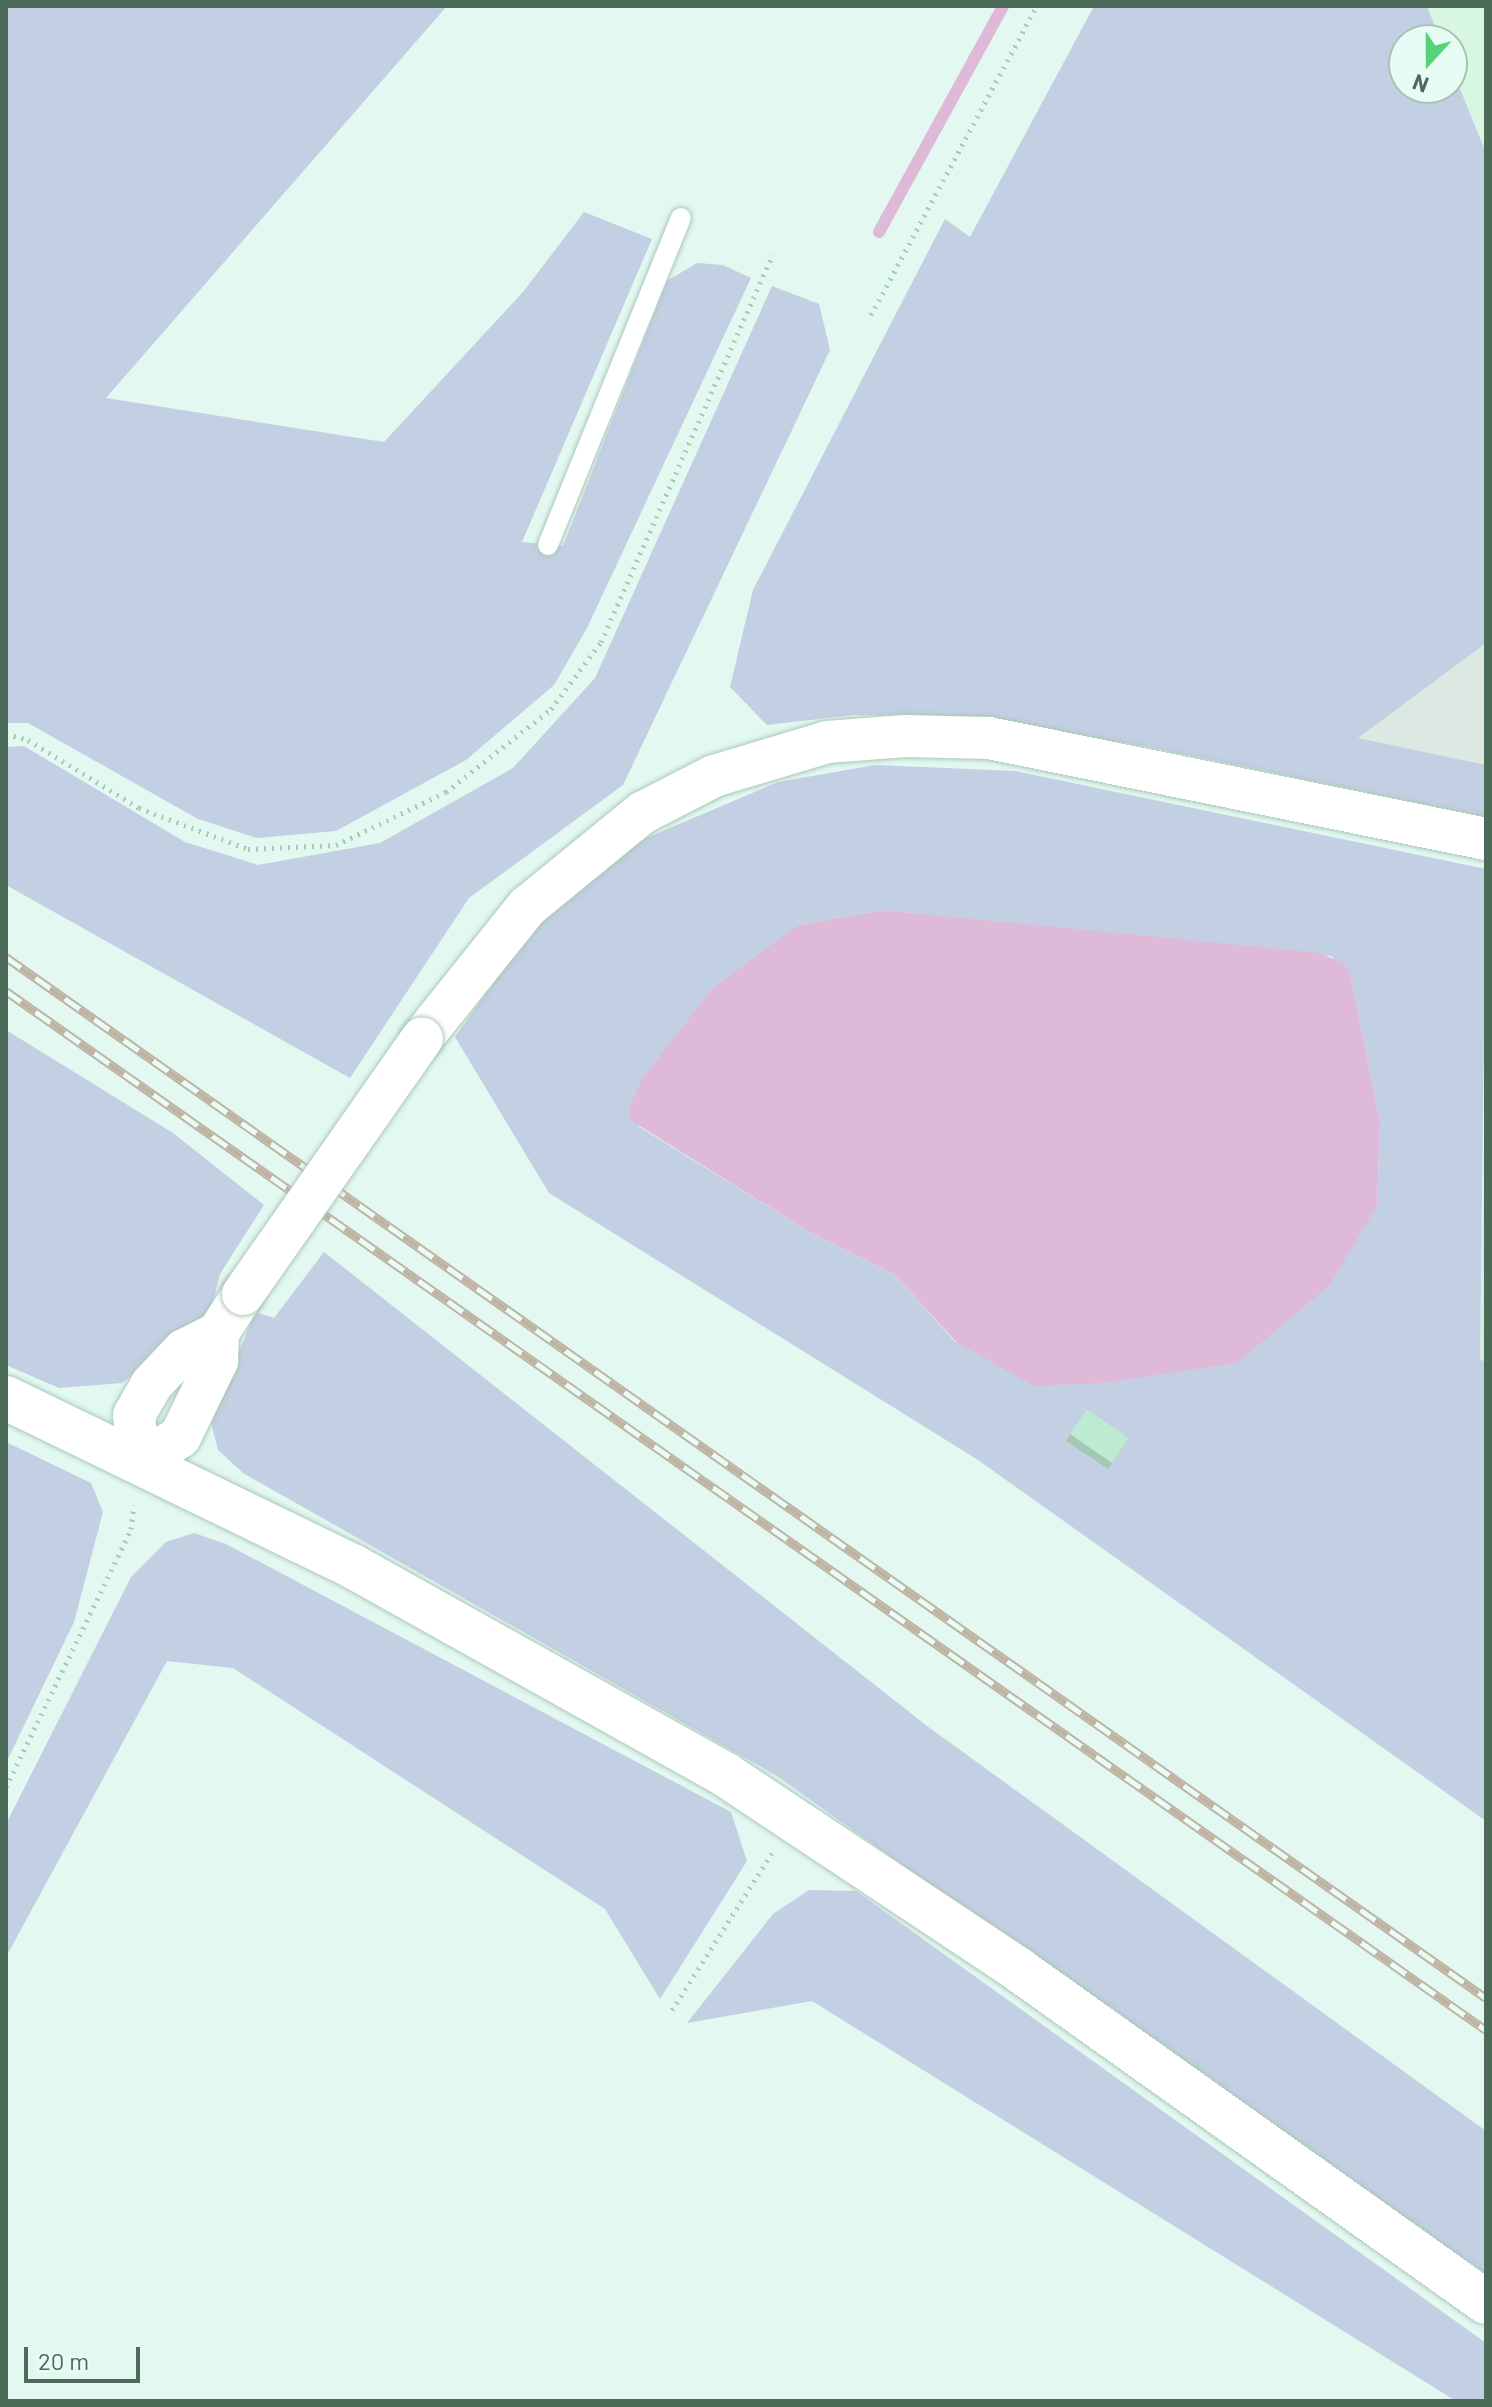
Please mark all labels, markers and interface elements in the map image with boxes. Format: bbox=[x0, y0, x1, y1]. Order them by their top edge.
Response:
north arrow bbox=[1388, 24, 1468, 104]
text: N bbox=[1409, 70, 1432, 99]
scale bar bbox=[28, 2331, 144, 2381]
text: 20 m bbox=[38, 2346, 89, 2375]

